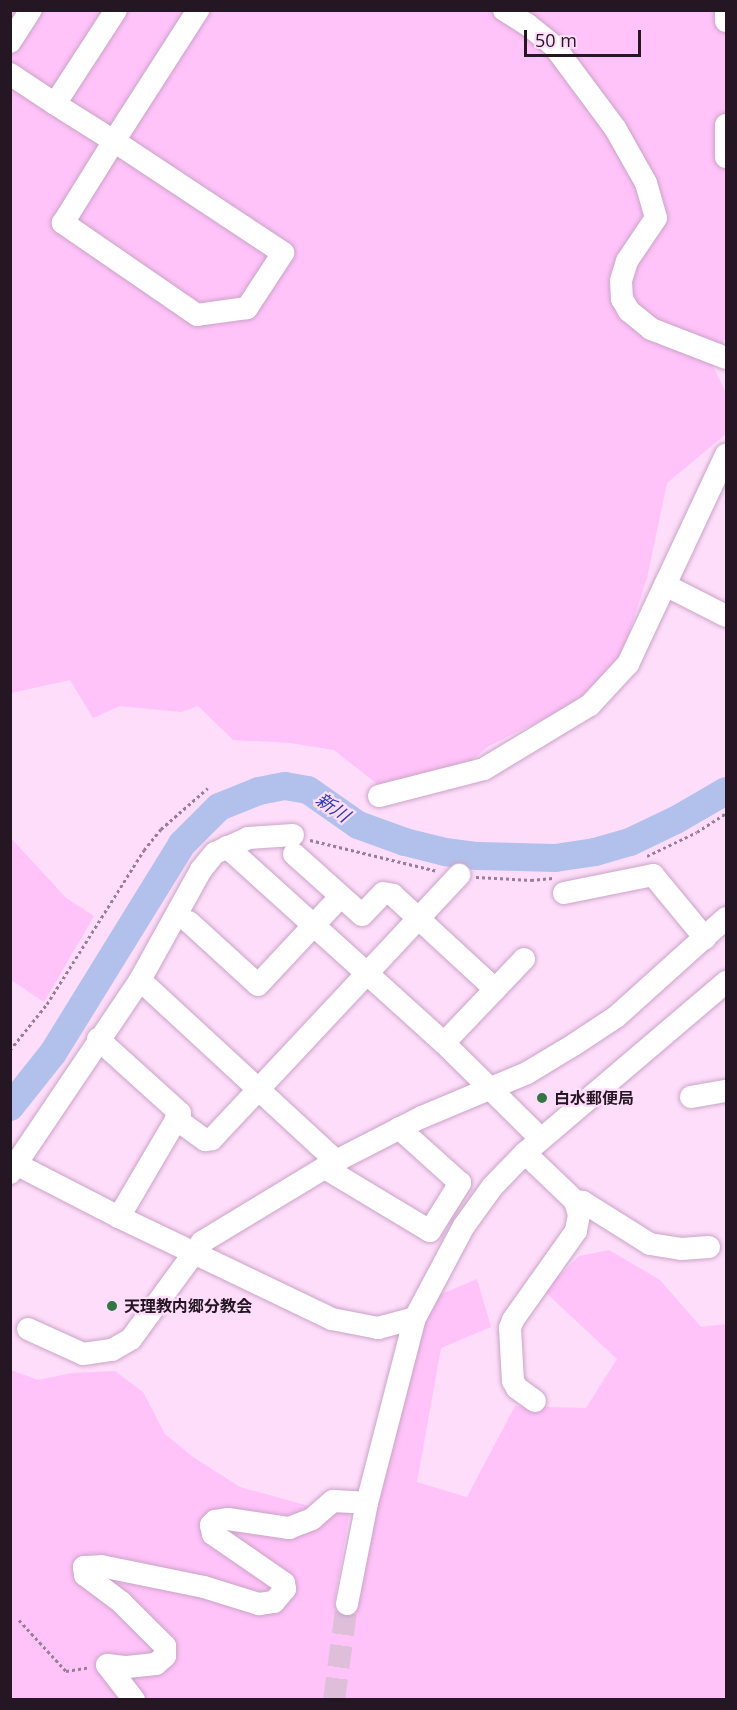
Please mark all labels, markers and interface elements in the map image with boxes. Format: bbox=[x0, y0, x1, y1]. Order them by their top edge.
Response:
scale bar bbox=[527, 18, 644, 56]
text: 50 m bbox=[535, 28, 577, 52]
water label: 新川 bbox=[312, 788, 354, 826]
place label: 白水郵便局 bbox=[554, 1088, 634, 1108]
marker: 白水郵便局 bbox=[535, 1091, 549, 1105]
place label: 天理教内郷分教会 bbox=[124, 1296, 252, 1316]
marker: 天理教内郷分教会 bbox=[105, 1299, 119, 1313]

